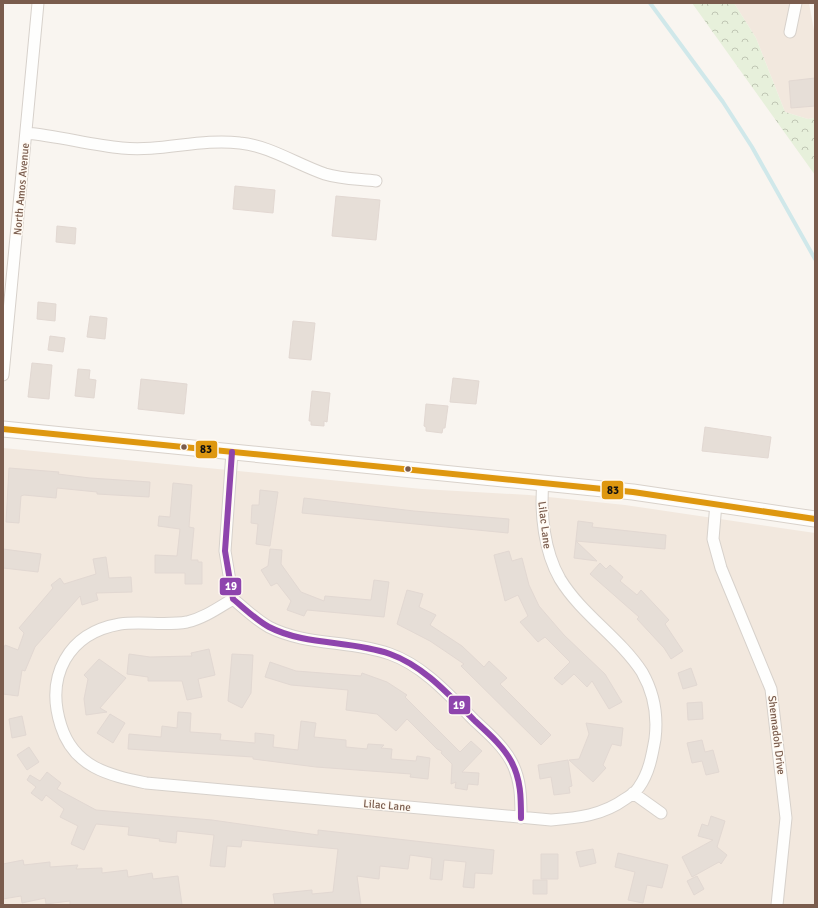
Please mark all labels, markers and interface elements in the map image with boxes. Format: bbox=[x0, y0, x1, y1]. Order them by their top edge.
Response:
street label: North Amos Avenue bbox=[11, 142, 32, 236]
line badge: 83 bbox=[195, 440, 218, 459]
unlabelled marker bbox=[179, 442, 189, 452]
text: 83 bbox=[200, 443, 212, 456]
unlabelled marker bbox=[403, 464, 413, 474]
line badge: 83 bbox=[601, 480, 624, 500]
text: 83 bbox=[607, 484, 619, 497]
street label: Lilac Lane bbox=[535, 501, 554, 549]
line badge: 19 bbox=[219, 577, 242, 596]
text: 19 bbox=[225, 580, 237, 593]
line badge: 19 bbox=[448, 695, 471, 715]
street label: Shennadoh Drive bbox=[765, 695, 788, 775]
text: 19 bbox=[453, 699, 465, 712]
street label: Lilac Lane bbox=[363, 797, 411, 814]

